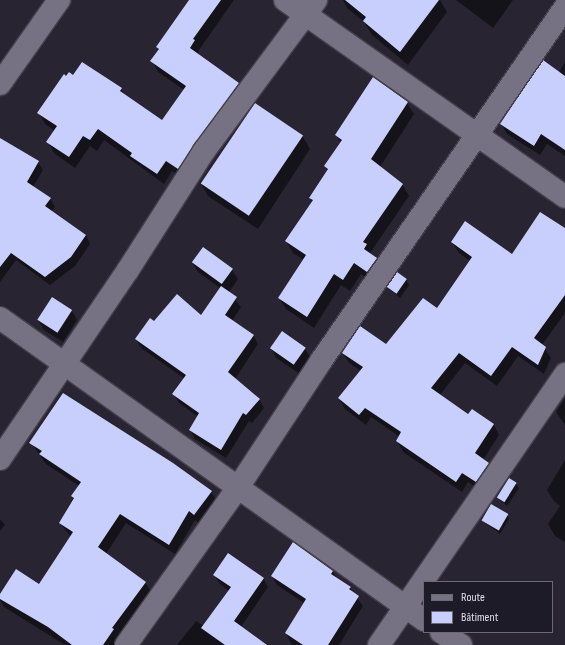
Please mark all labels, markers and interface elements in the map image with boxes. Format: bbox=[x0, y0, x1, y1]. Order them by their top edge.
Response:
legend bbox=[423, 581, 553, 633]
text: Route bbox=[461, 590, 485, 605]
text: Bâtiment bbox=[461, 610, 498, 625]

